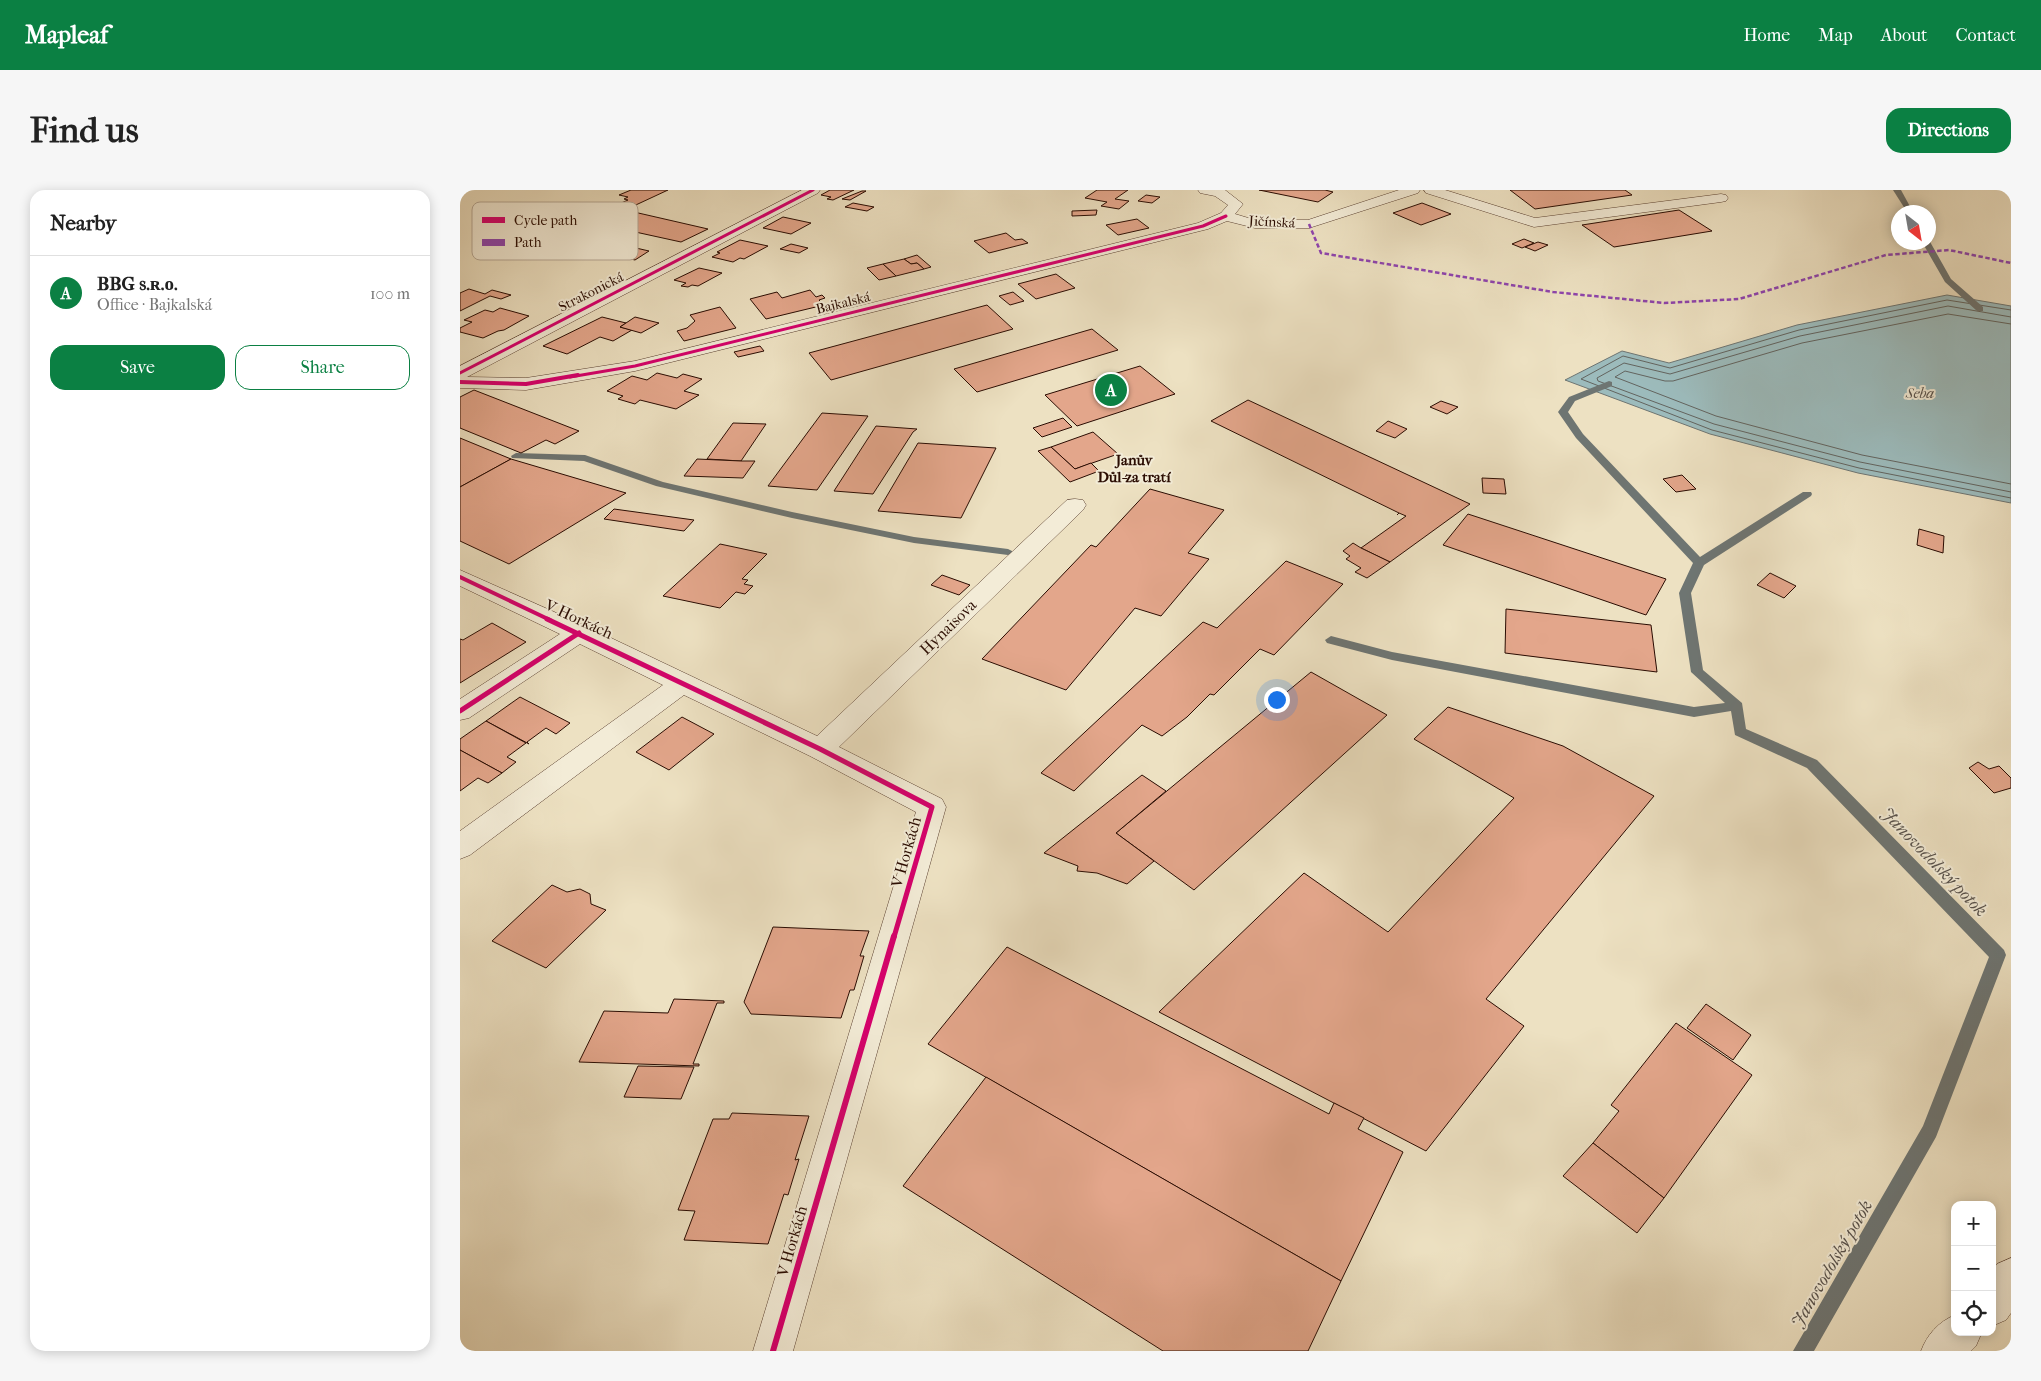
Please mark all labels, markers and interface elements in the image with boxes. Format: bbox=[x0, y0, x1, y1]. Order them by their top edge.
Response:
text: Mapleaf bbox=[25, 21, 108, 49]
text: Home bbox=[1743, 25, 1790, 46]
text: Map bbox=[1818, 25, 1853, 46]
text: About bbox=[1881, 25, 1927, 46]
text: Contact bbox=[1955, 25, 2016, 46]
button: Directions bbox=[1886, 108, 2011, 153]
text: Find us bbox=[30, 110, 139, 151]
legend bbox=[472, 202, 638, 260]
north arrow bbox=[1891, 205, 1936, 250]
text: Nearby bbox=[50, 211, 116, 235]
text: Cycle path bbox=[514, 212, 578, 229]
street label: Jičínská bbox=[1247, 212, 1296, 232]
text: Path bbox=[514, 234, 542, 251]
street label: Strakonická bbox=[556, 268, 627, 316]
text: BBG s.ʀ.ᴏ. bbox=[97, 273, 178, 295]
text: A bbox=[61, 284, 71, 303]
text: 100 m bbox=[370, 284, 410, 303]
street label: Bajkalská bbox=[814, 288, 872, 318]
text: Office · Bajkalská bbox=[97, 295, 212, 314]
button: Save bbox=[50, 345, 225, 390]
button: Share bbox=[235, 345, 410, 390]
pin: A bbox=[1095, 371, 1127, 409]
water label: Seba bbox=[1905, 384, 1934, 402]
district label: Janův Důl-za tratí bbox=[1097, 451, 1171, 486]
street label: V Horkách bbox=[541, 595, 616, 643]
street label: Hynaisova bbox=[916, 595, 981, 659]
your location bbox=[1264, 687, 1290, 713]
water label: Janovodolský potok bbox=[1877, 803, 1991, 921]
street label: V Horkách bbox=[887, 814, 925, 890]
water label: Janovodolský potok bbox=[1787, 1197, 1877, 1331]
map controls bbox=[1951, 1201, 1996, 1336]
button: + bbox=[1951, 1201, 1996, 1246]
street label: V Horkách bbox=[773, 1203, 811, 1279]
button: − bbox=[1951, 1246, 1996, 1291]
button: locate bbox=[1951, 1291, 1996, 1336]

